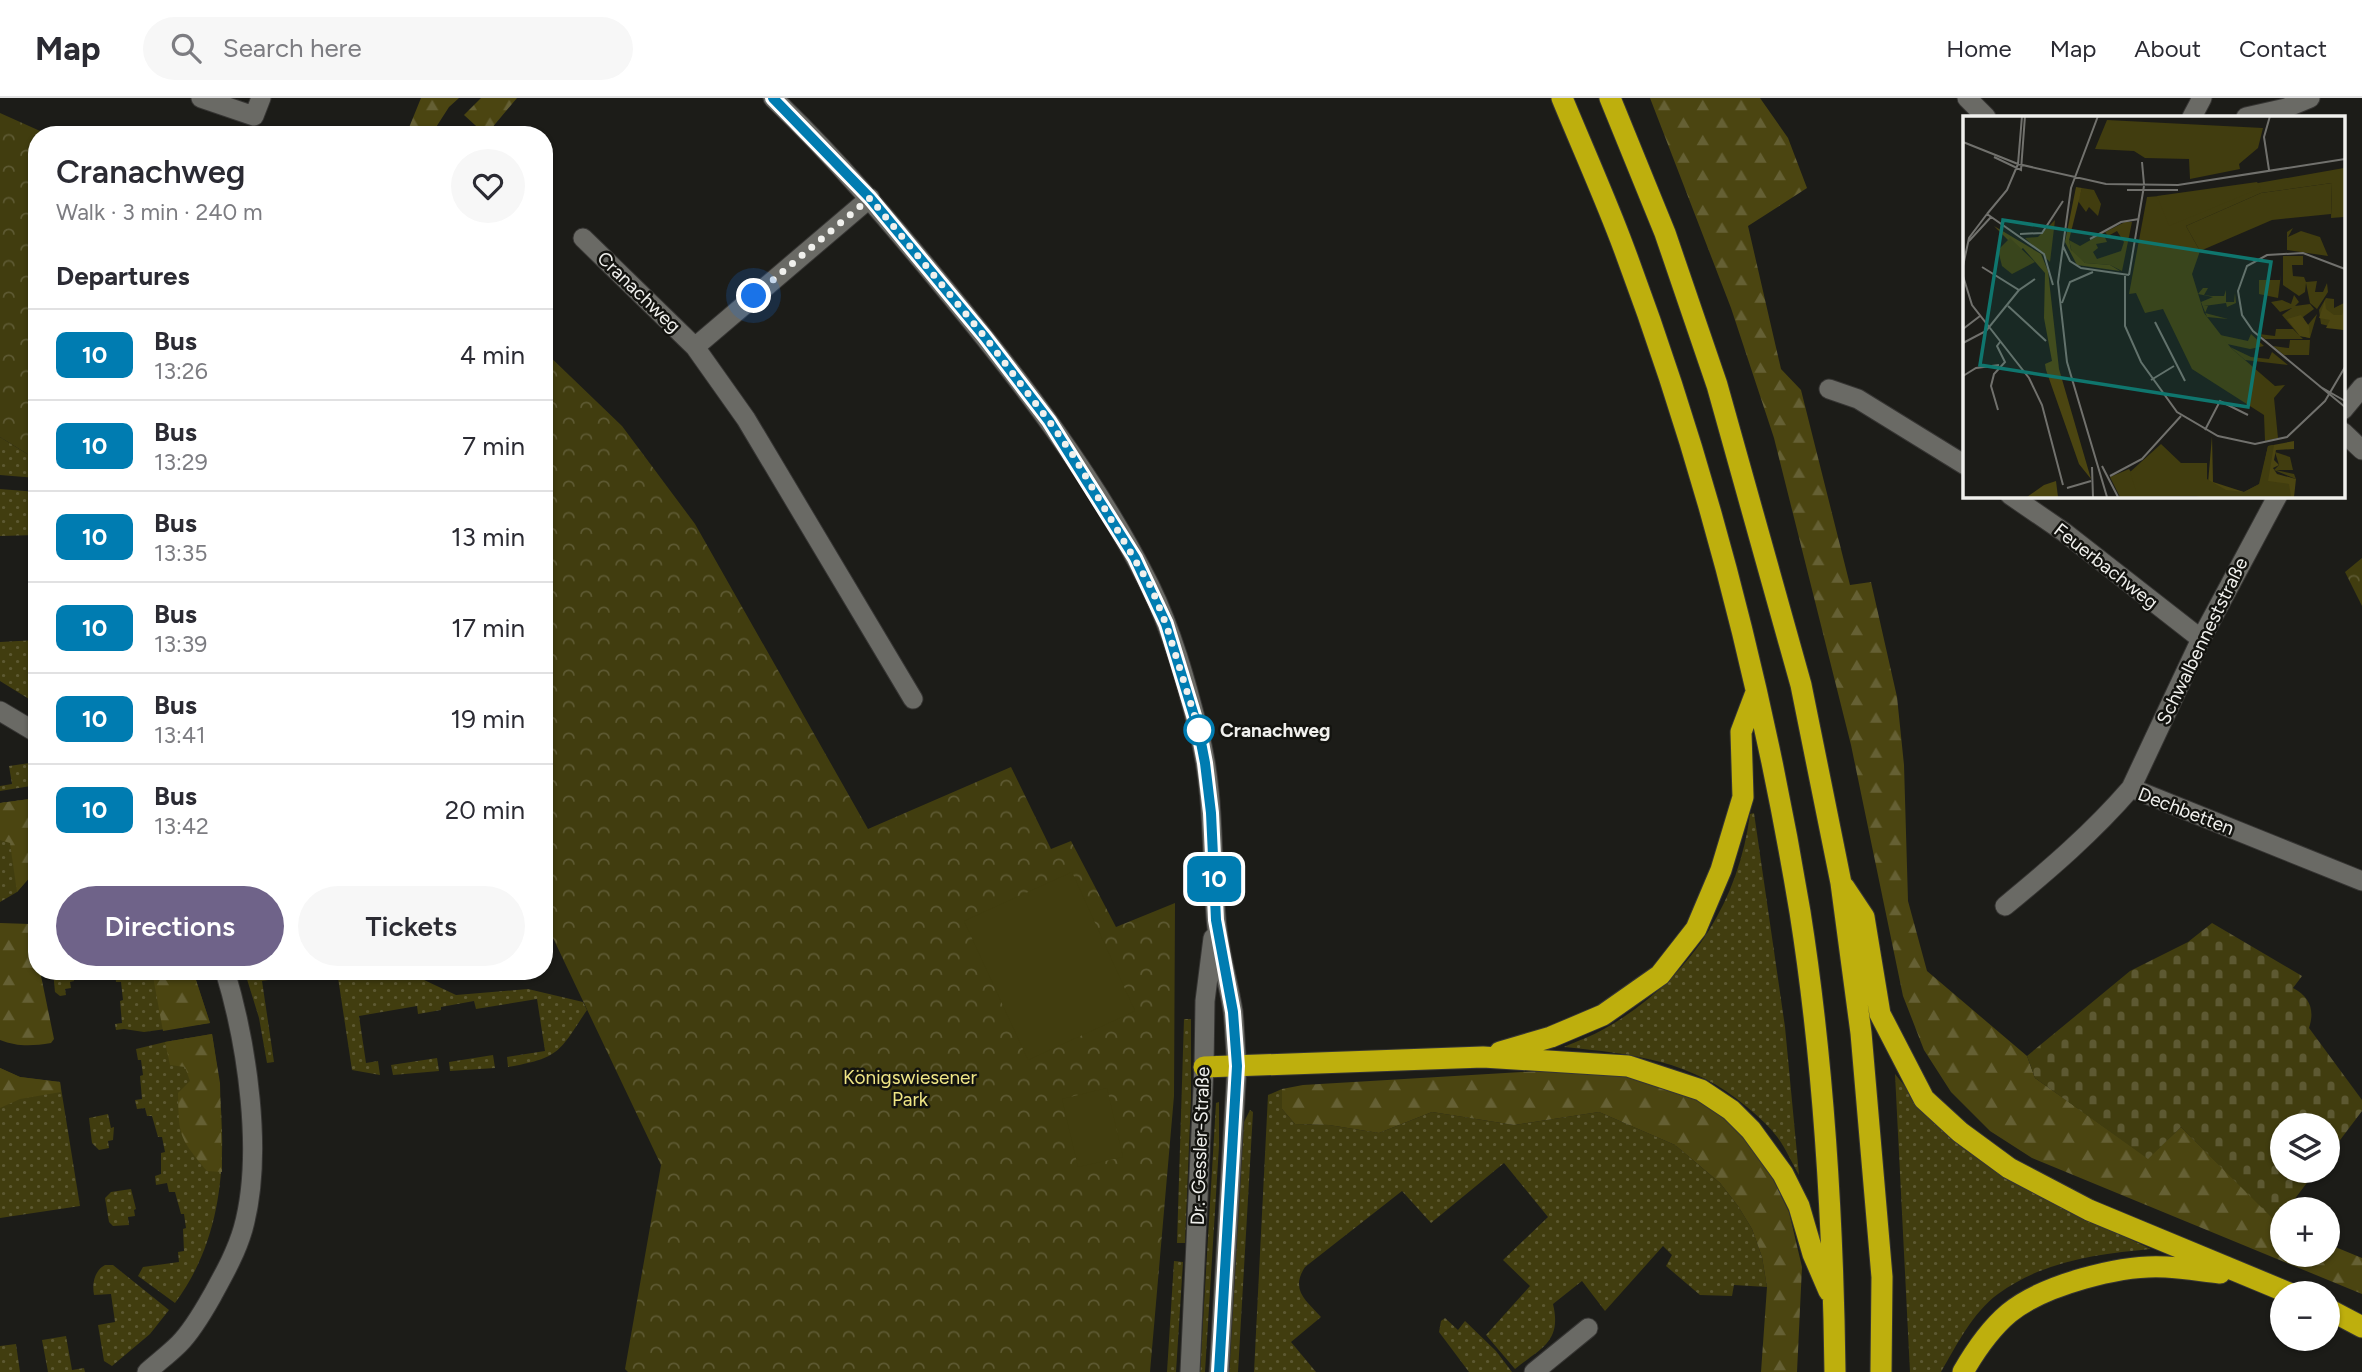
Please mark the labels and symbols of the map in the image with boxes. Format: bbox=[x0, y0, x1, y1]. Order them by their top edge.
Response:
inset map bbox=[1963, 116, 2344, 497]
street label: Cranachweg bbox=[593, 247, 685, 337]
your location bbox=[736, 278, 771, 313]
street label: Feuerbachweg bbox=[2049, 518, 2163, 614]
street label: Schwalbenneststraße bbox=[2151, 554, 2253, 728]
marker: Cranachweg bbox=[1184, 715, 1214, 745]
place label: Cranachweg bbox=[1220, 719, 1330, 742]
street label: Dechbetten bbox=[2135, 782, 2237, 840]
line badge: 10 bbox=[1182, 856, 1246, 902]
park label: Königswiesener Park bbox=[843, 1066, 977, 1111]
street label: Dr.-Gessler-Straße bbox=[1186, 1066, 1214, 1226]

